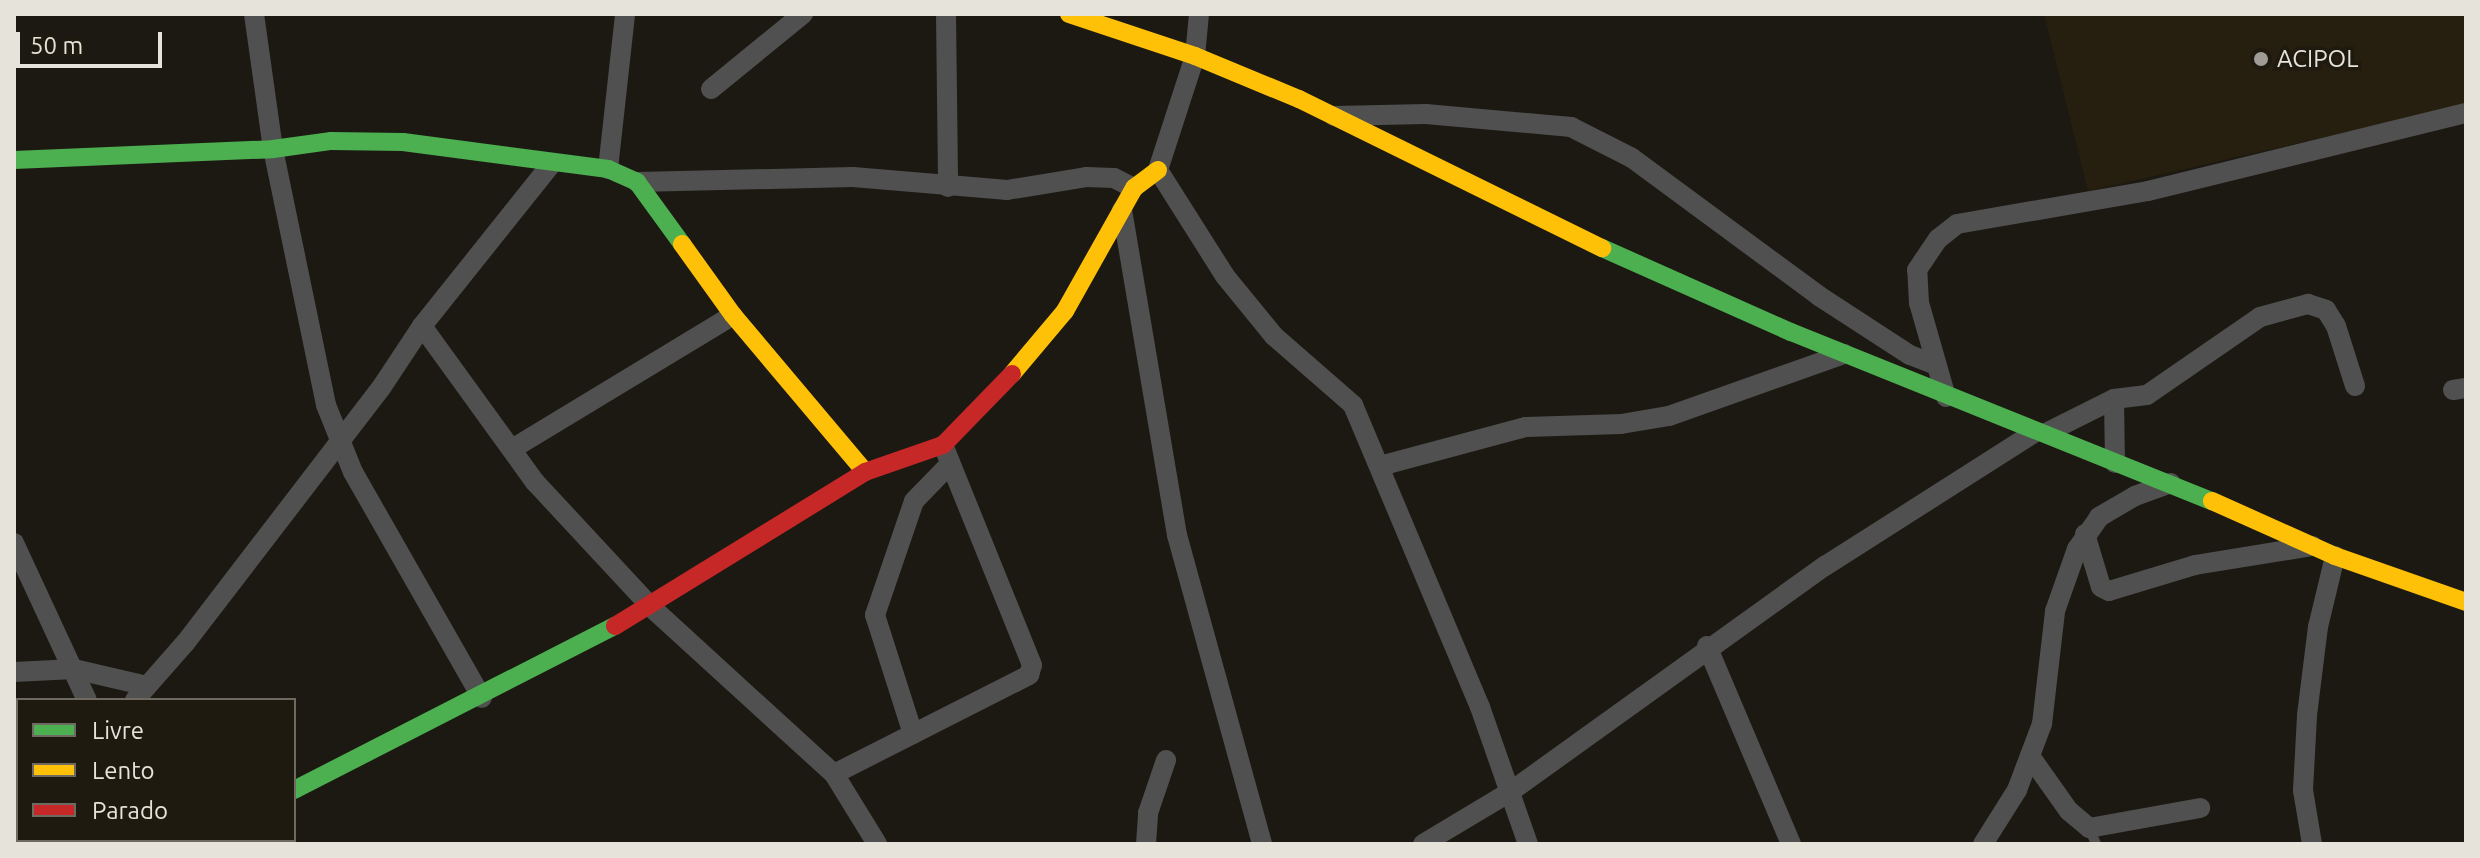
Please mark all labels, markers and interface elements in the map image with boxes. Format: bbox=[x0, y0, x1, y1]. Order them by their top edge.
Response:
scale bar bbox=[20, 16, 166, 66]
text: 50 m bbox=[30, 32, 83, 59]
place label: ACIPOL bbox=[2277, 45, 2358, 73]
marker: ACIPOL bbox=[2252, 50, 2270, 68]
legend bbox=[16, 698, 296, 842]
text: Livre bbox=[92, 717, 144, 744]
text: Lento bbox=[92, 757, 155, 784]
text: Parado bbox=[92, 797, 168, 824]

